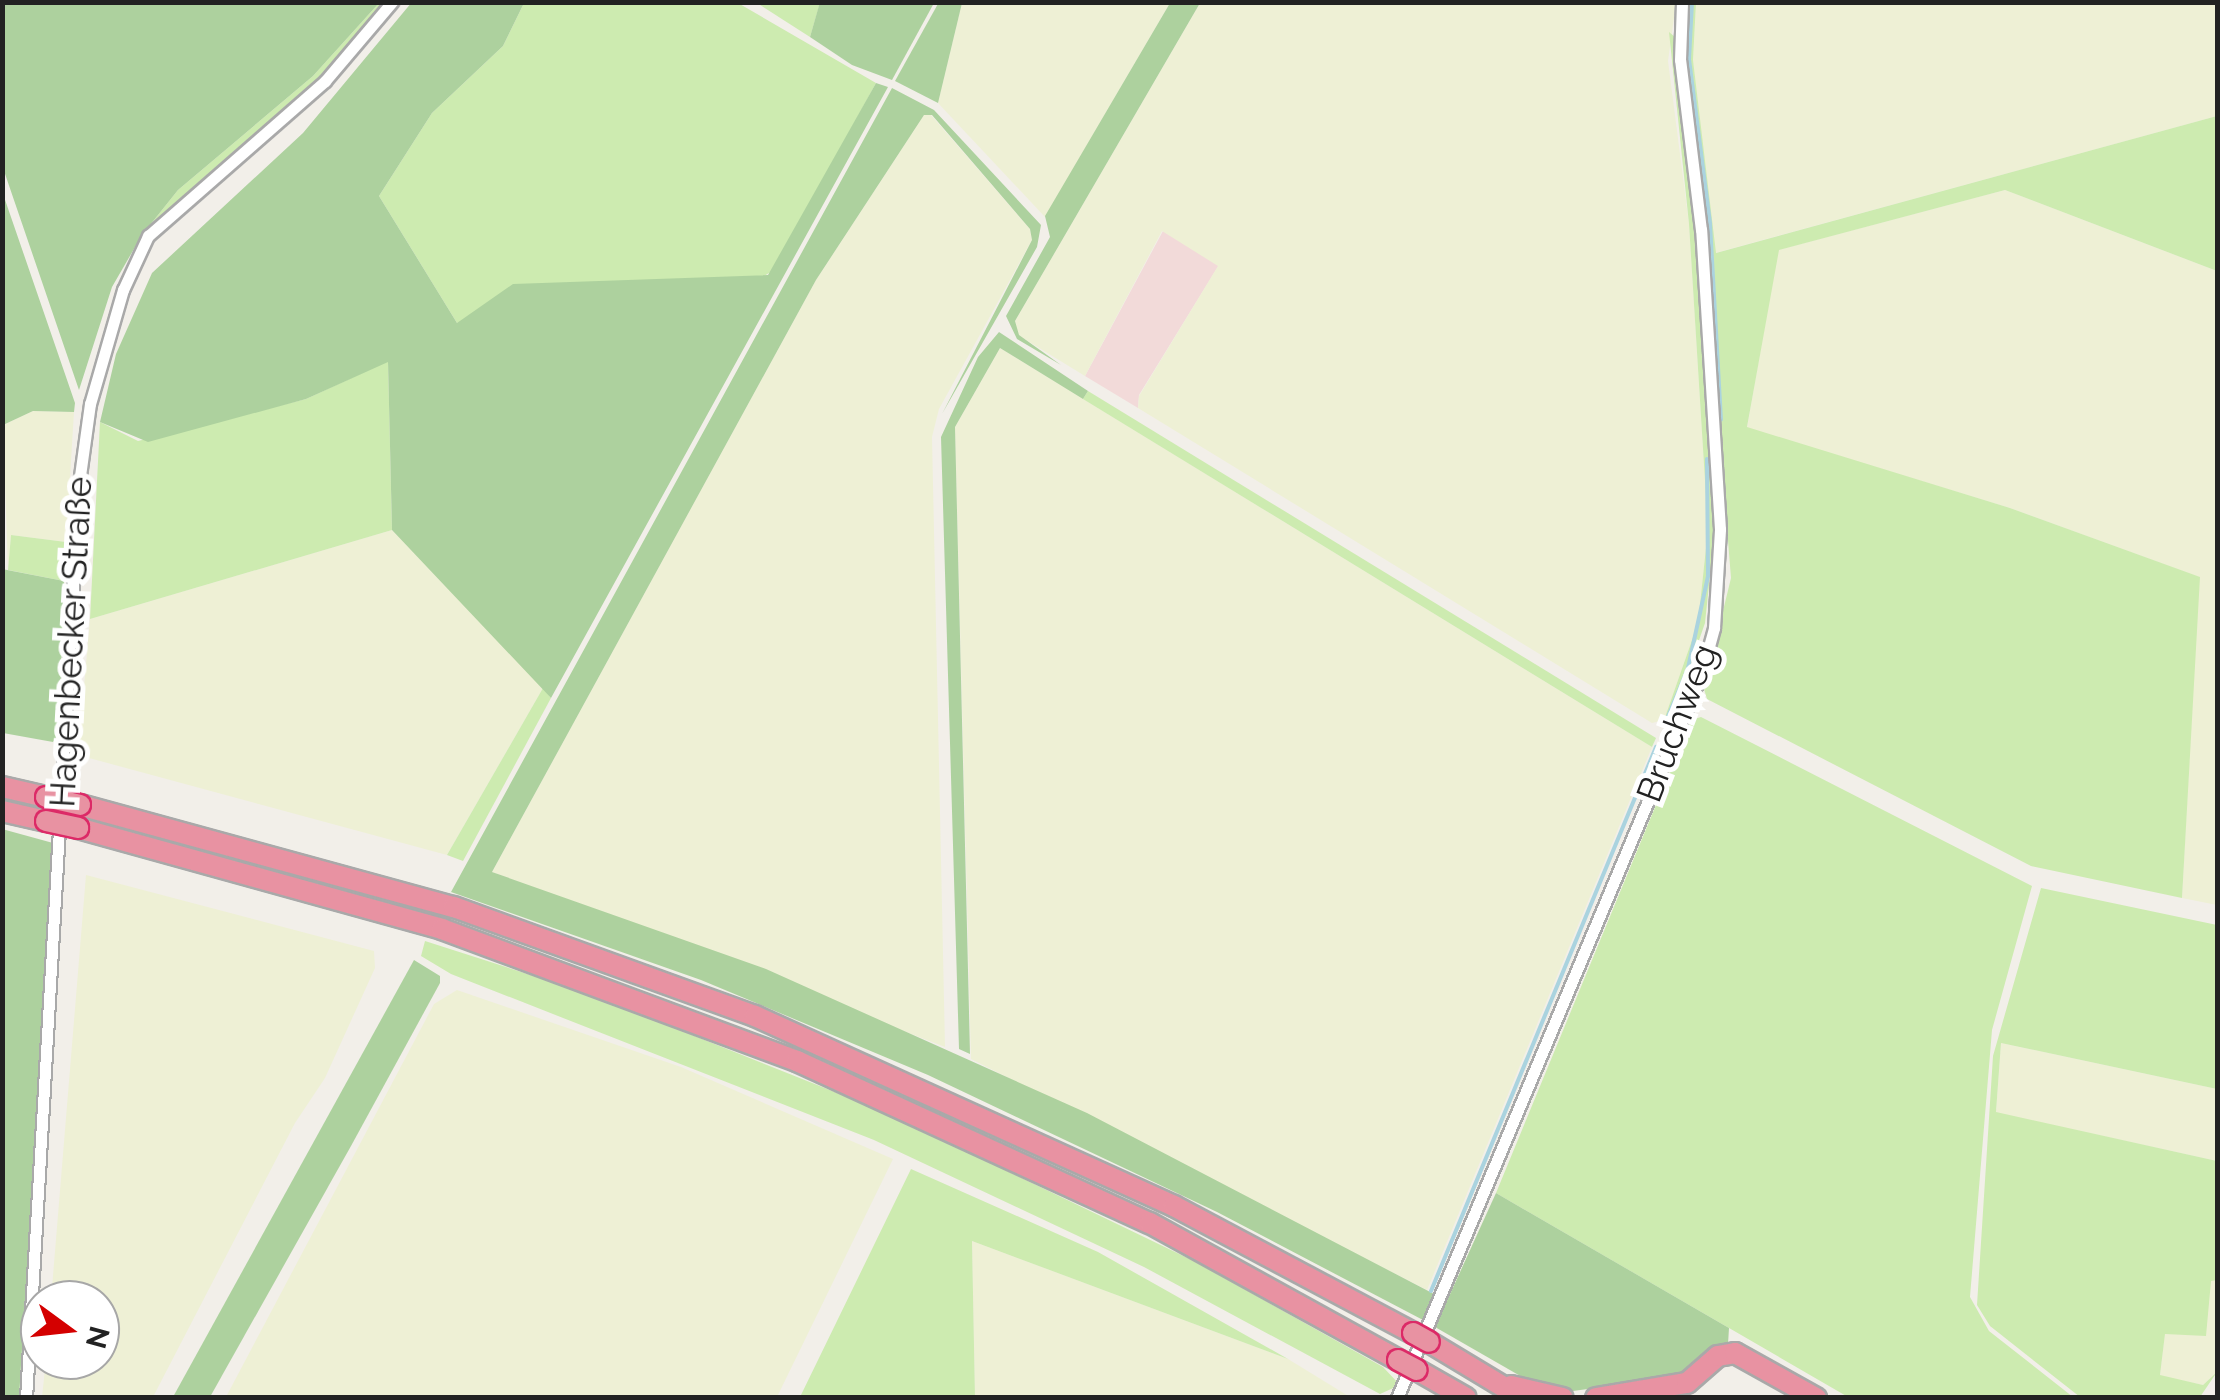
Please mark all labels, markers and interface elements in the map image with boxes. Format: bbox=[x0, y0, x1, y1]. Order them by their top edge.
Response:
street label: Hagenbecker Straße bbox=[41, 475, 101, 809]
street label: Bruchweg bbox=[1628, 638, 1726, 808]
north arrow bbox=[20, 1280, 120, 1380]
text: N bbox=[79, 1323, 116, 1352]

